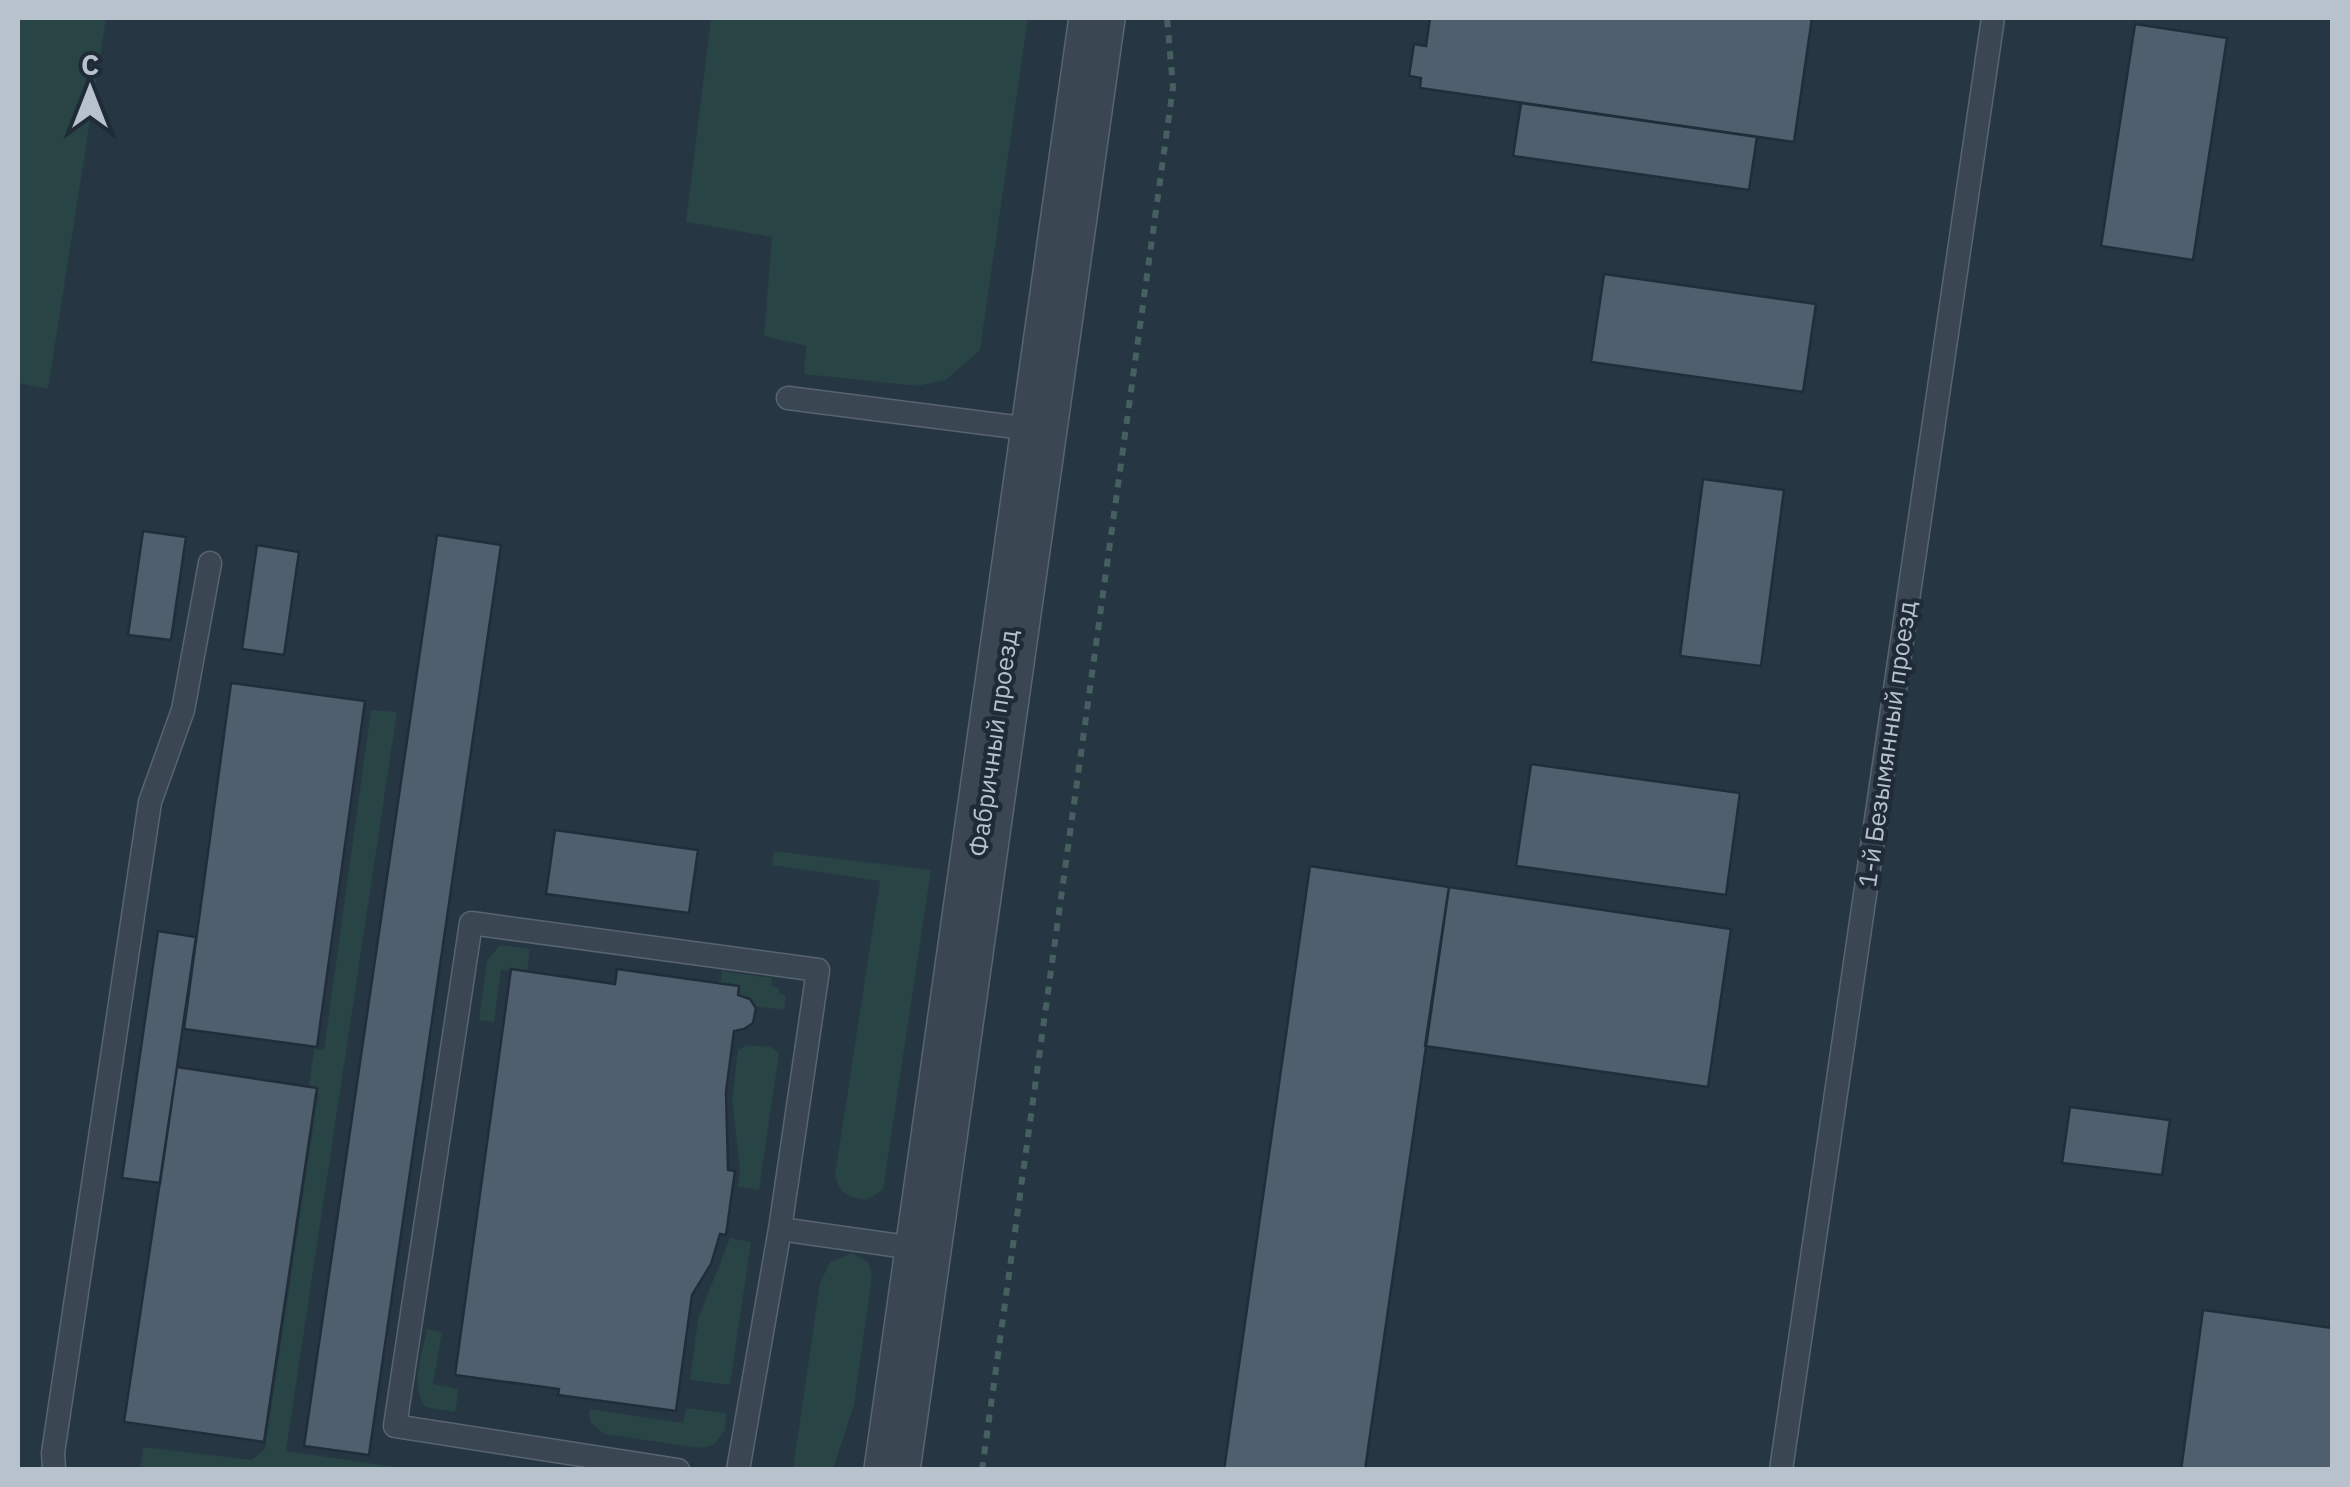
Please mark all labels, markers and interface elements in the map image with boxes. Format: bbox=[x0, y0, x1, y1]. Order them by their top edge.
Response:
north arrow bbox=[40, 40, 140, 140]
text: С bbox=[81, 46, 99, 83]
street label: 1-й Безымянный проезд bbox=[1850, 599, 1923, 889]
street label: Фабричный проезд bbox=[960, 627, 1025, 858]

